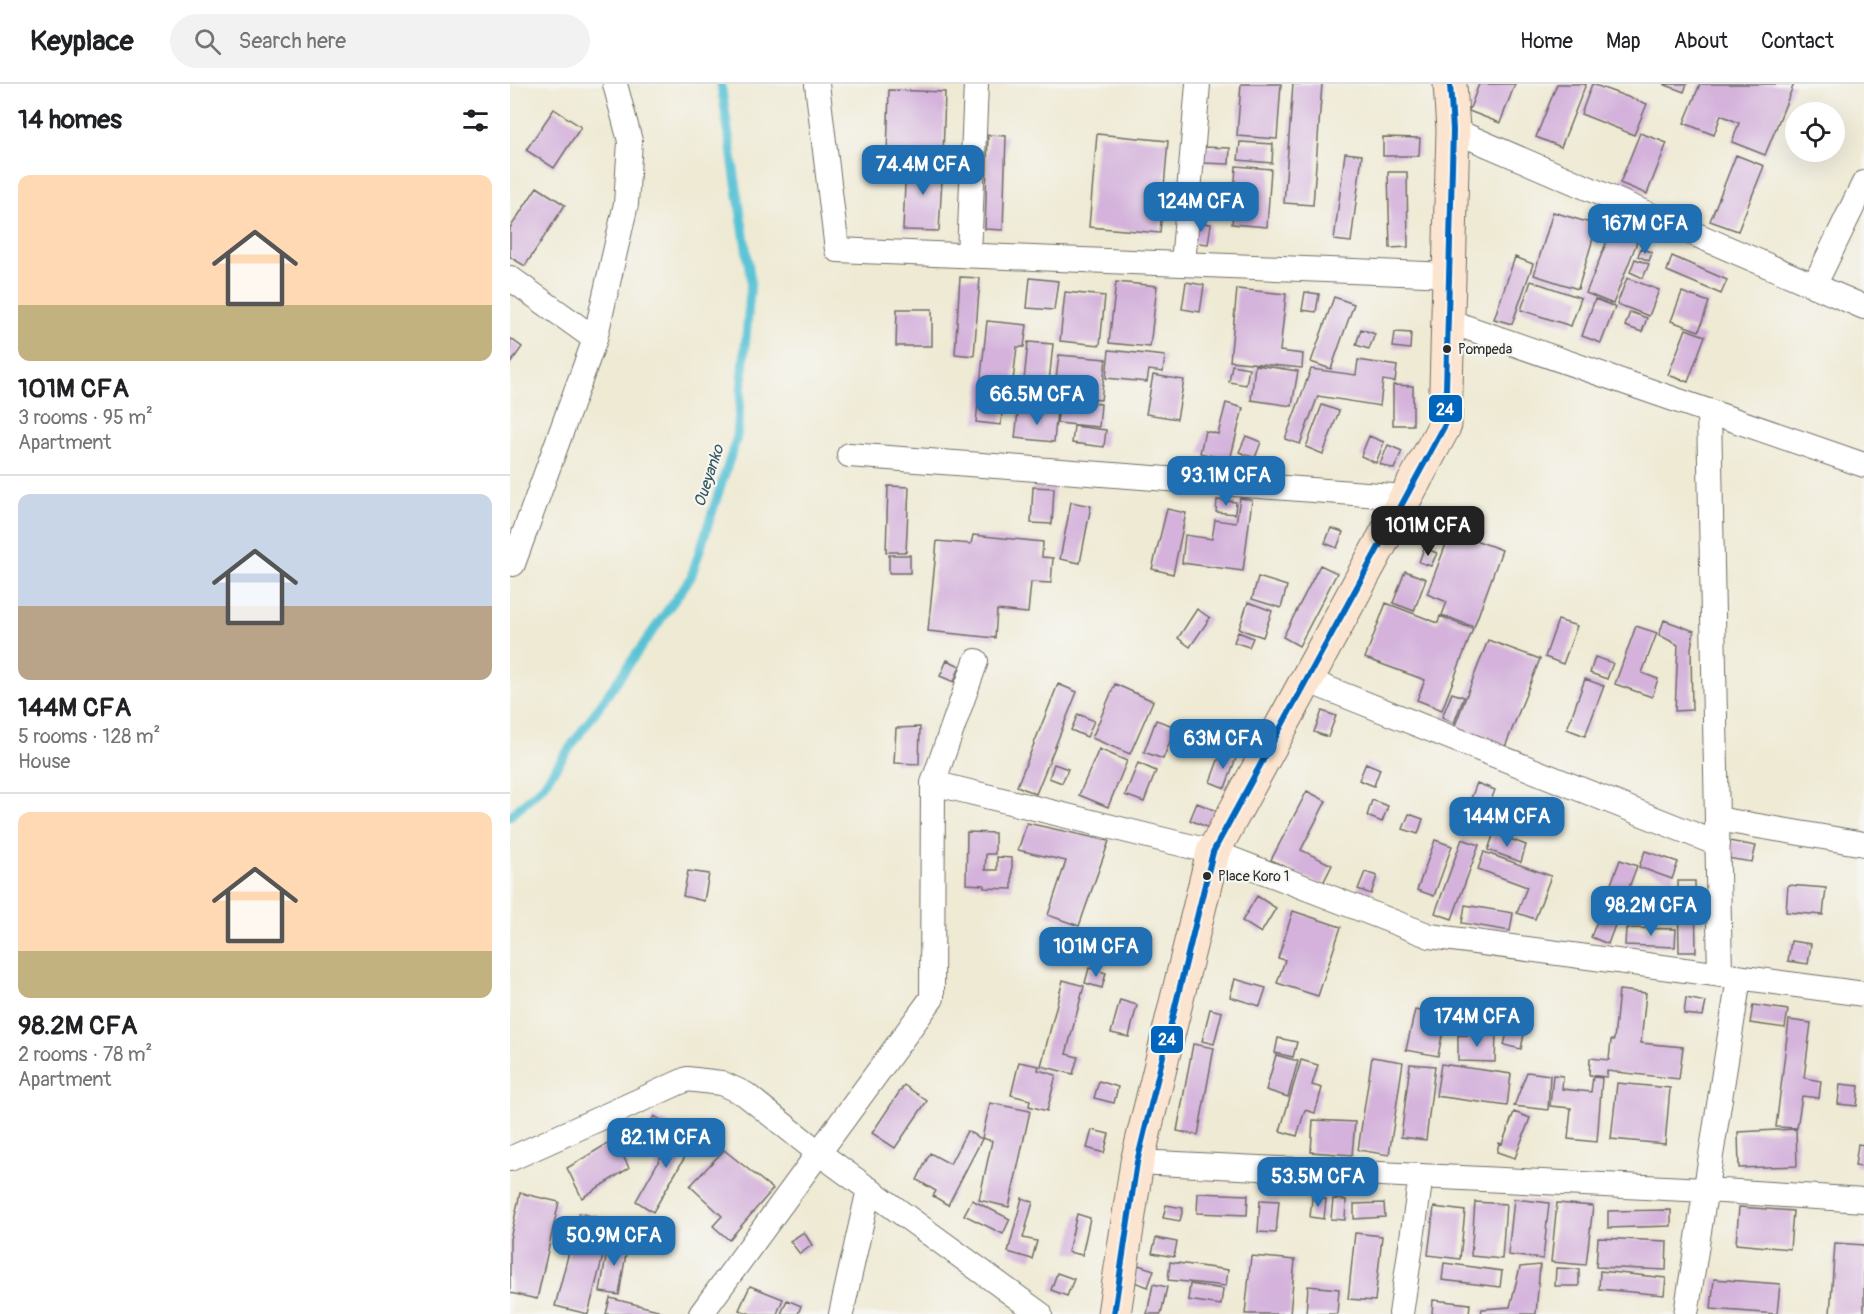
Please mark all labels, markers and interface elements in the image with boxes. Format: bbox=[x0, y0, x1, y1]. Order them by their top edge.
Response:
search box bbox=[170, 14, 590, 68]
text: Keyplace bbox=[30, 24, 134, 59]
icon: search bbox=[191, 25, 224, 58]
text: Search here bbox=[239, 27, 346, 55]
text: Home bbox=[1520, 28, 1573, 55]
text: Map bbox=[1606, 28, 1641, 55]
text: About bbox=[1674, 28, 1728, 55]
text: Contact bbox=[1761, 28, 1834, 55]
map controls bbox=[1785, 102, 1845, 162]
button: locate bbox=[1785, 102, 1845, 162]
text: 14 homes bbox=[18, 104, 122, 136]
icon: filters bbox=[459, 104, 492, 137]
pin: 74.4M CFA bbox=[854, 145, 992, 196]
text: 74.4M CFA bbox=[876, 152, 970, 177]
pin: 124M CFA bbox=[1139, 182, 1263, 233]
text: 124M CFA bbox=[1158, 189, 1244, 214]
pin: 167M CFA bbox=[1583, 204, 1707, 255]
text: 167M CFA bbox=[1602, 211, 1688, 236]
icon: home bbox=[201, 214, 309, 322]
place label: Pompeda bbox=[1458, 341, 1512, 358]
marker: Pompeda bbox=[1441, 343, 1453, 355]
text: 101M CFA bbox=[18, 373, 129, 405]
pin: 66.5M CFA bbox=[968, 375, 1106, 426]
text: 66.5M CFA bbox=[990, 382, 1084, 407]
line badge: 24 bbox=[1428, 394, 1463, 423]
text: 24 bbox=[1436, 400, 1455, 420]
text: 3 rooms · 95 m² bbox=[18, 405, 153, 430]
text: Apartment bbox=[18, 430, 111, 455]
water label: Oueyanko bbox=[690, 441, 729, 510]
pin: 93.1M CFA bbox=[1157, 456, 1295, 507]
text: 93.1M CFA bbox=[1181, 463, 1271, 488]
pin: 101M CFA bbox=[1366, 506, 1490, 557]
text: 101M CFA bbox=[1385, 513, 1471, 538]
icon: home bbox=[201, 533, 309, 641]
text: 144M CFA bbox=[18, 692, 131, 724]
pin: 63M CFA bbox=[1168, 719, 1278, 770]
text: 5 rooms · 128 m² bbox=[18, 724, 160, 749]
text: 63M CFA bbox=[1184, 726, 1262, 751]
text: House bbox=[18, 749, 70, 774]
pin: 144M CFA bbox=[1445, 797, 1569, 848]
text: 144M CFA bbox=[1463, 804, 1551, 829]
icon: home bbox=[201, 851, 309, 959]
place label: Place Koro 1 bbox=[1218, 868, 1289, 885]
marker: Place Koro 1 bbox=[1201, 870, 1213, 882]
pin: 98.2M CFA bbox=[1582, 886, 1720, 937]
text: 98.2M CFA bbox=[1605, 893, 1697, 918]
pin: 101M CFA bbox=[1034, 927, 1158, 978]
text: 101M CFA bbox=[1053, 934, 1139, 959]
pin: 174M CFA bbox=[1415, 997, 1539, 1048]
text: 174M CFA bbox=[1434, 1004, 1520, 1029]
text: 98.2M CFA bbox=[18, 1010, 138, 1042]
line badge: 24 bbox=[1150, 1025, 1184, 1054]
text: 24 bbox=[1158, 1030, 1177, 1050]
text: 2 rooms · 78 m² bbox=[18, 1042, 152, 1067]
text: Apartment bbox=[18, 1067, 111, 1092]
pin: 82.1M CFA bbox=[597, 1118, 735, 1169]
text: 82.1M CFA bbox=[621, 1125, 711, 1150]
pin: 53.5M CFA bbox=[1249, 1157, 1387, 1208]
text: 53.5M CFA bbox=[1271, 1164, 1365, 1189]
pin: 50.9M CFA bbox=[545, 1216, 683, 1267]
text: 50.9M CFA bbox=[566, 1223, 662, 1248]

